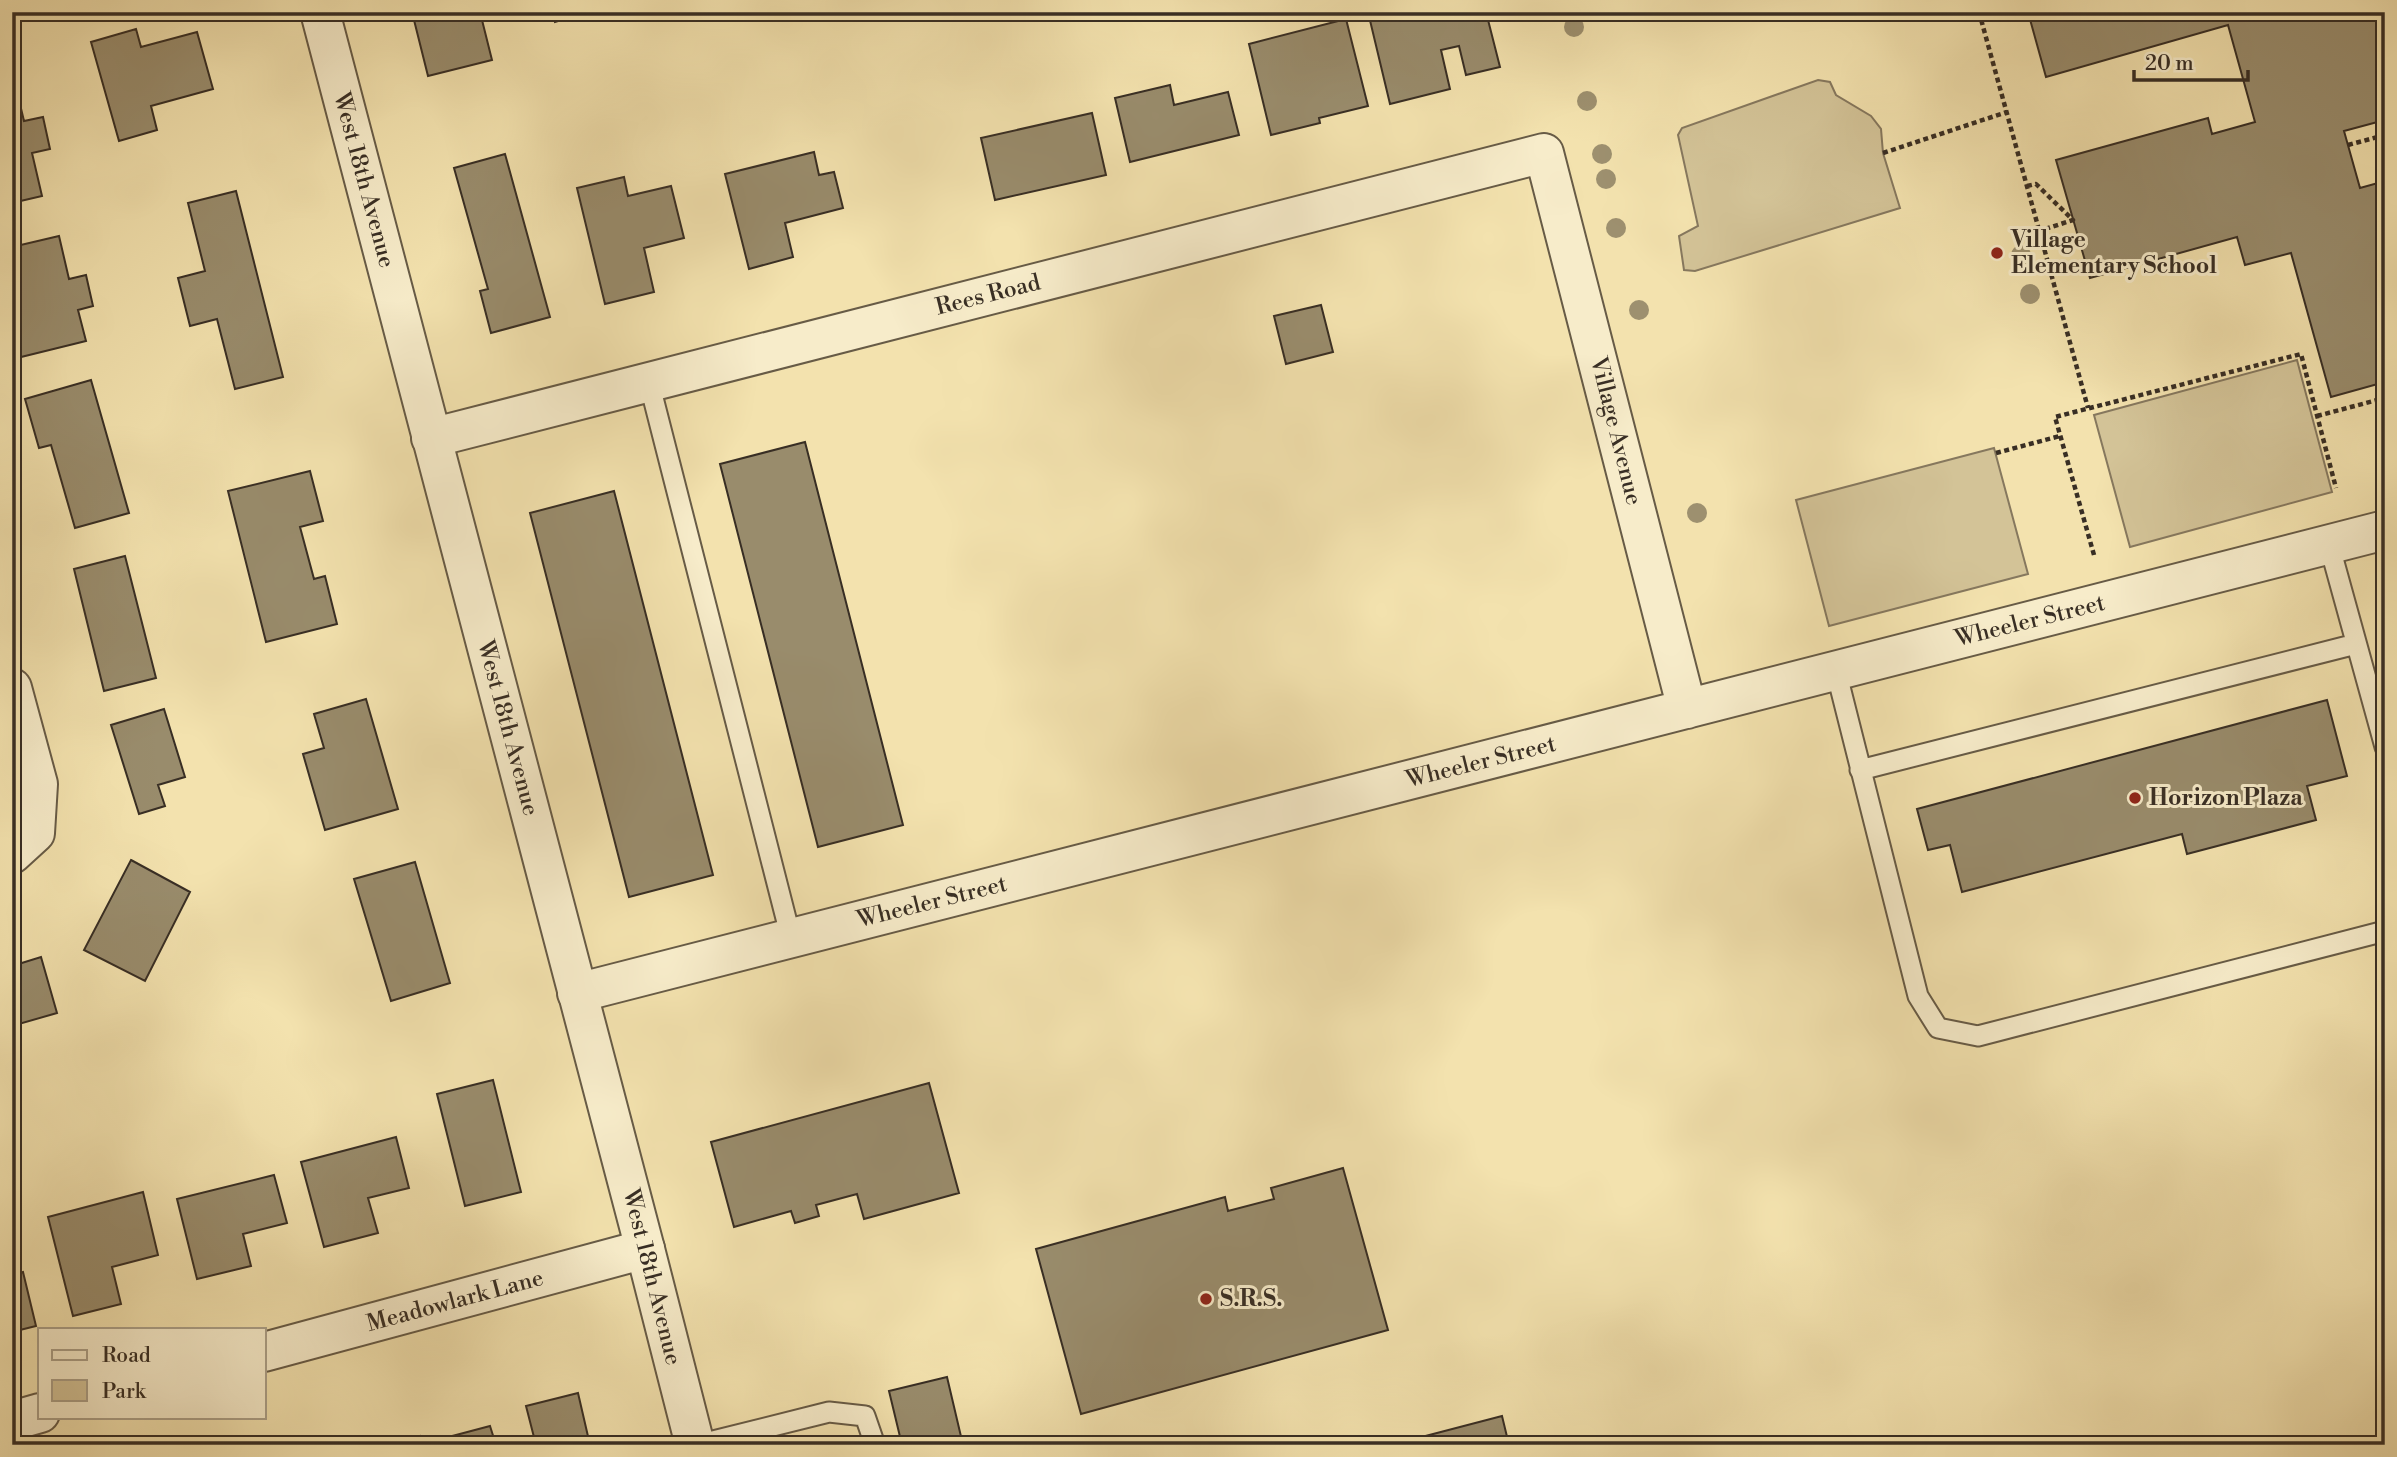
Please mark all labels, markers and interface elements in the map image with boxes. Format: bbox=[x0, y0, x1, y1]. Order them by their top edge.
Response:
scale bar bbox=[2134, 38, 2248, 82]
text: 20 m bbox=[2145, 51, 2194, 77]
street label: West 18th Avenue bbox=[327, 88, 401, 271]
place label: Village Elementary School bbox=[2010, 226, 2217, 280]
marker: Village Elementary School bbox=[1989, 245, 2005, 261]
street label: Rees Road bbox=[933, 268, 1043, 322]
street label: Village Avenue bbox=[1584, 353, 1648, 508]
street label: Wheeler Street bbox=[1951, 589, 2108, 653]
street label: West 18th Avenue bbox=[471, 636, 545, 819]
street label: Wheeler Street bbox=[1402, 730, 1559, 794]
place label: Horizon Plaza bbox=[2149, 784, 2303, 812]
marker: Horizon Plaza bbox=[2127, 790, 2143, 806]
street label: Wheeler Street bbox=[853, 870, 1010, 934]
street label: West 18th Avenue bbox=[616, 1185, 687, 1368]
street label: Meadowlark Lane bbox=[363, 1264, 547, 1338]
place label: S.R.S. bbox=[1220, 1285, 1282, 1313]
marker: S.R.S. bbox=[1198, 1291, 1214, 1307]
legend bbox=[38, 1328, 266, 1418]
text: Road bbox=[102, 1343, 151, 1369]
text: Park bbox=[102, 1379, 147, 1405]

